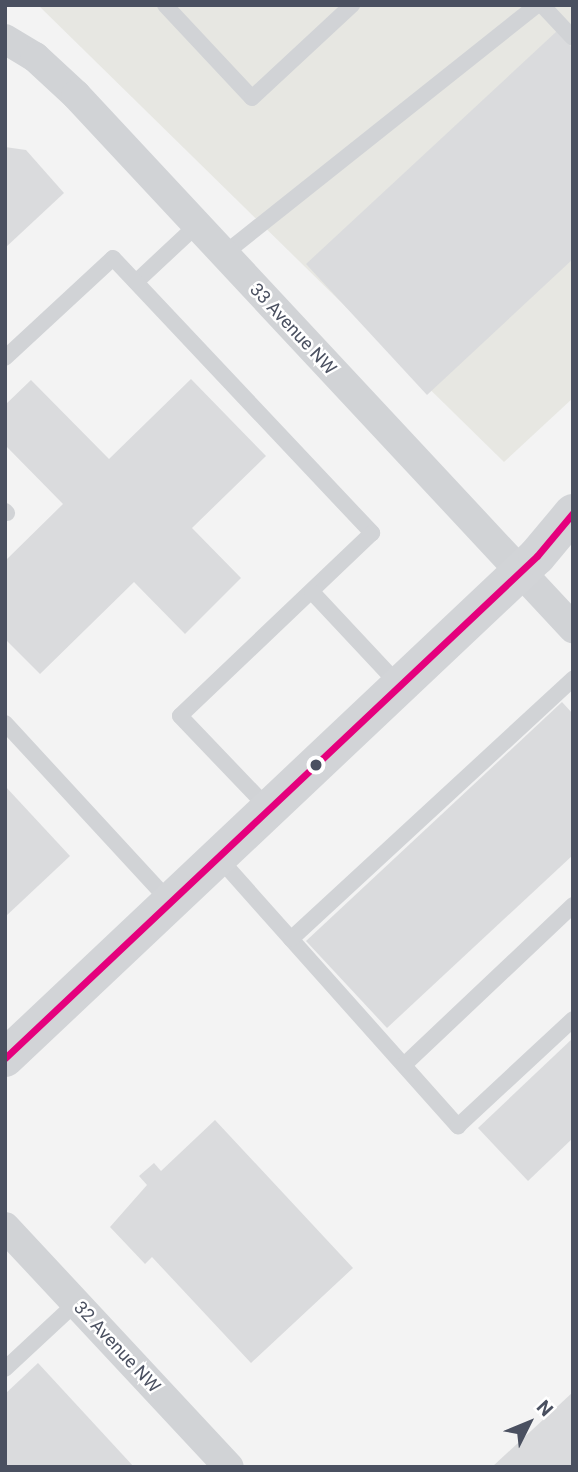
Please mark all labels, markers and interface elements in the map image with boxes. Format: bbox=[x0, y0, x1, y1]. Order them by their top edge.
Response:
street label: 33 Avenue NW bbox=[245, 279, 341, 379]
unlabelled marker bbox=[309, 758, 323, 772]
street label: 32 Avenue NW bbox=[69, 1297, 165, 1397]
north arrow bbox=[494, 1388, 564, 1458]
text: N bbox=[532, 1396, 558, 1421]

